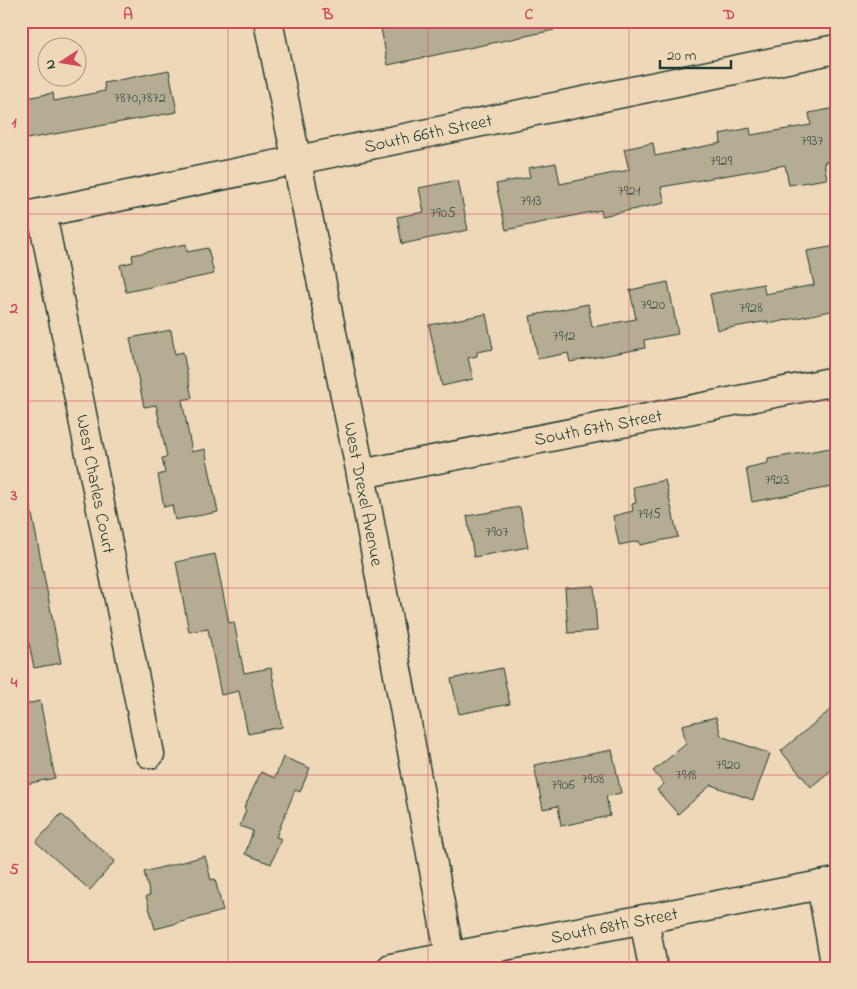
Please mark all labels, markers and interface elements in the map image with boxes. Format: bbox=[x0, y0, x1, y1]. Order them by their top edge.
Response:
text: A bbox=[123, 3, 133, 27]
text: B bbox=[322, 3, 334, 27]
text: C bbox=[525, 3, 534, 27]
text: D bbox=[722, 3, 735, 27]
north arrow bbox=[38, 38, 88, 88]
scale bar bbox=[660, 38, 731, 70]
text: 20 m bbox=[667, 45, 697, 67]
text: N bbox=[39, 58, 62, 71]
house number: 7870,7872 bbox=[114, 87, 167, 109]
street label: South 66th Street bbox=[362, 109, 495, 161]
text: 1 bbox=[11, 111, 17, 135]
house number: 7937 bbox=[800, 130, 824, 152]
house number: 7929 bbox=[710, 150, 733, 172]
house number: 7921 bbox=[618, 180, 641, 202]
house number: 7913 bbox=[520, 190, 542, 212]
house number: 7905 bbox=[430, 202, 456, 224]
house number: 7920 bbox=[641, 294, 666, 316]
text: 2 bbox=[9, 297, 18, 321]
house number: 7928 bbox=[739, 297, 763, 319]
house number: 7912 bbox=[553, 325, 576, 347]
street label: South 67th Street bbox=[532, 404, 665, 454]
street label: West Charles Court bbox=[68, 413, 120, 556]
street label: West Drexel Avenue bbox=[335, 420, 389, 569]
house number: 7923 bbox=[765, 469, 789, 491]
text: 3 bbox=[10, 484, 18, 508]
house number: 7915 bbox=[637, 503, 661, 525]
house number: 7907 bbox=[485, 521, 509, 543]
text: 4 bbox=[10, 671, 18, 695]
house number: 7920 bbox=[716, 754, 741, 776]
house number: 7918 bbox=[675, 764, 697, 786]
house number: 7908 bbox=[582, 768, 605, 790]
house number: 7906 bbox=[551, 774, 575, 796]
text: 5 bbox=[9, 858, 19, 882]
street label: South 68th Street bbox=[548, 902, 680, 952]

